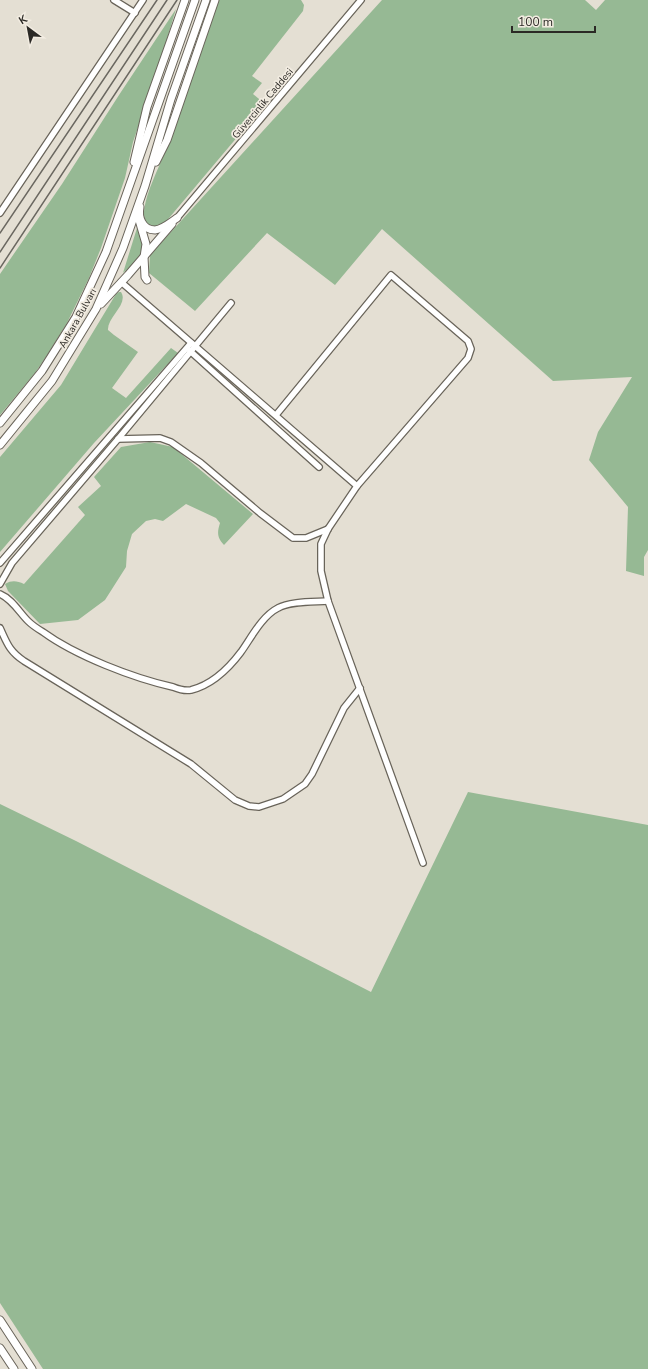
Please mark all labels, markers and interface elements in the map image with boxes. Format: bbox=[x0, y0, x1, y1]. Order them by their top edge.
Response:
north arrow bbox=[8, 8, 48, 48]
scale bar bbox=[512, 8, 595, 34]
text: K bbox=[16, 11, 31, 28]
text: 100 m bbox=[518, 14, 553, 30]
street label: Güvercinlik Caddesi bbox=[229, 65, 296, 142]
street label: Ankara Bulvarı bbox=[56, 286, 100, 351]

